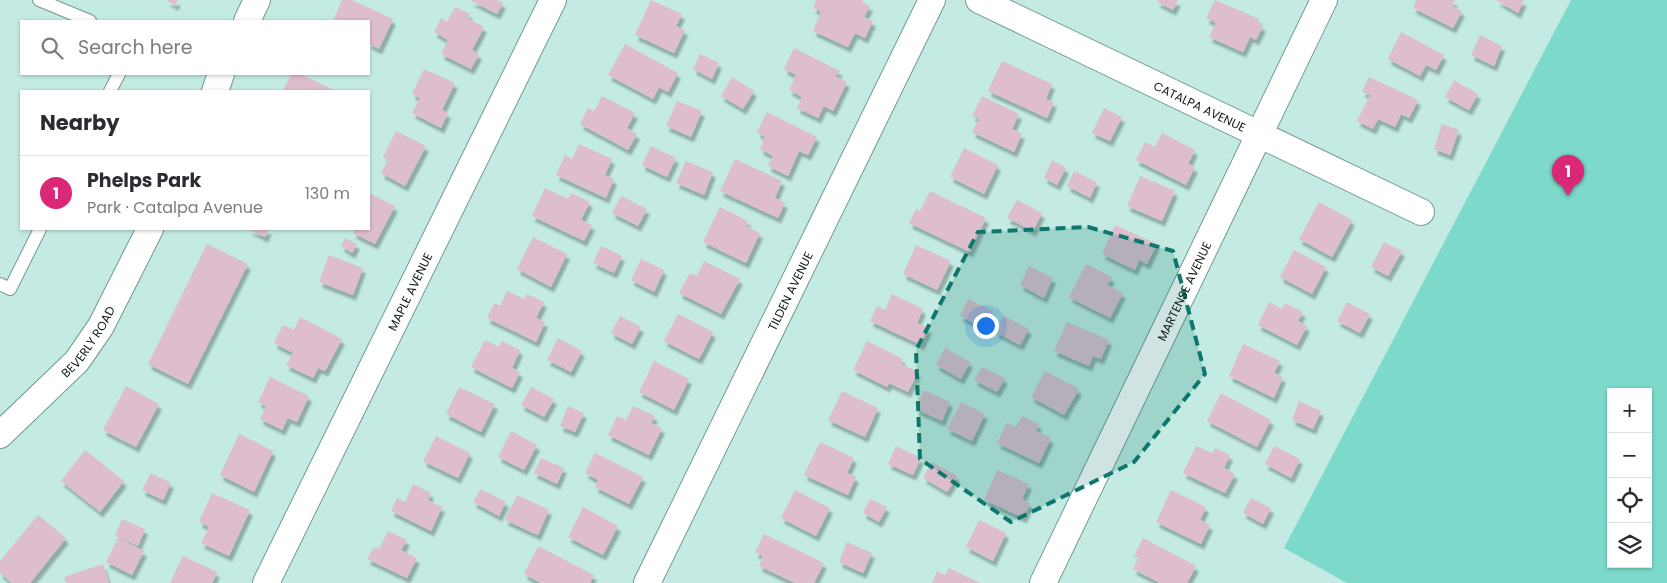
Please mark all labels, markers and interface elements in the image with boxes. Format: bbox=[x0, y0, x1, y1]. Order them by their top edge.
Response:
search box bbox=[20, 20, 370, 75]
icon: search bbox=[38, 34, 66, 62]
text: Search here bbox=[78, 34, 192, 61]
street label: CATALPA AVENUE bbox=[1151, 77, 1249, 135]
text: Nearby bbox=[40, 108, 120, 137]
pin: 1 bbox=[1552, 155, 1584, 196]
text: Phelps Park bbox=[87, 167, 201, 194]
text: 1 bbox=[53, 182, 59, 205]
text: 130 m bbox=[305, 182, 350, 205]
text: Park · Catalpa Avenue bbox=[87, 196, 263, 219]
street label: MARTENSE AVENUE bbox=[1153, 239, 1215, 344]
street label: TILDEN AVENUE bbox=[763, 249, 816, 333]
street label: MAPLE AVENUE bbox=[383, 250, 436, 333]
street label: BEVERLY ROAD bbox=[57, 303, 118, 381]
your location bbox=[973, 313, 999, 339]
map controls bbox=[1607, 388, 1652, 568]
button: + bbox=[1607, 388, 1652, 433]
button: − bbox=[1607, 433, 1652, 478]
button: locate bbox=[1607, 478, 1652, 523]
button: layers bbox=[1607, 523, 1652, 568]

